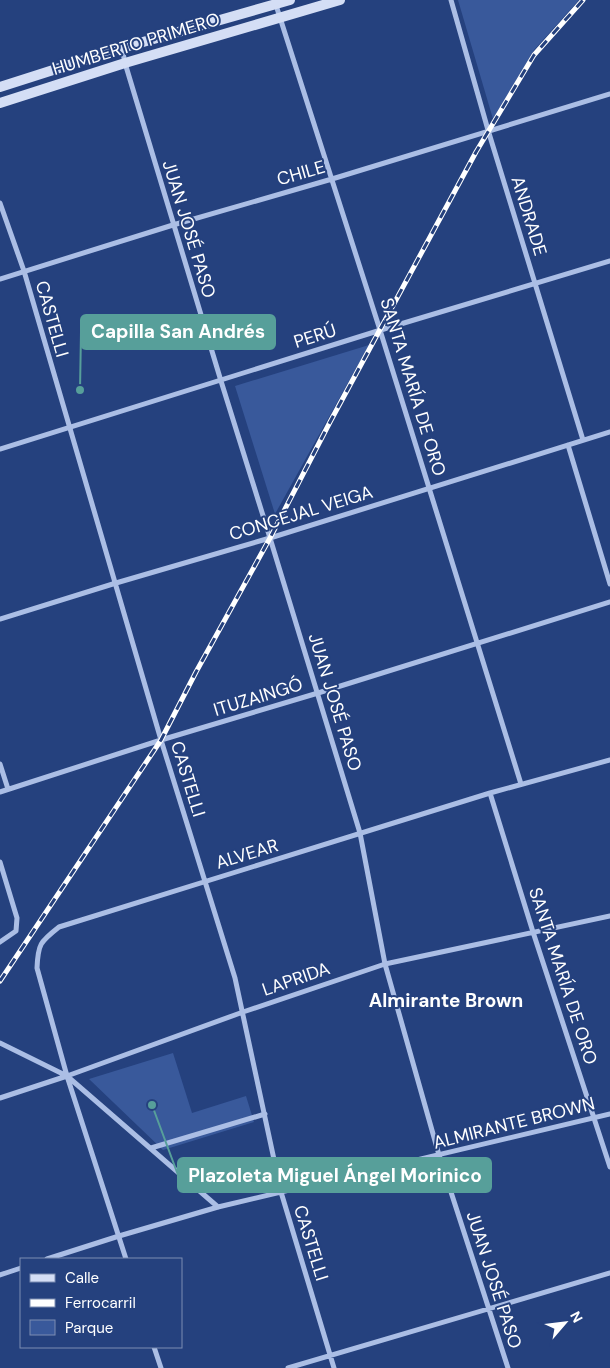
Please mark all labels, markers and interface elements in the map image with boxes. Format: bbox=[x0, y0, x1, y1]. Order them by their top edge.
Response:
street label: HUMBERTO PRIMERO bbox=[49, 7, 223, 81]
street label: CHILE bbox=[274, 155, 328, 191]
street label: JUAN JOSÉ PASO bbox=[157, 157, 221, 301]
street label: ANDRADE bbox=[506, 173, 552, 259]
street label: CASTELLI bbox=[30, 278, 74, 360]
street label: SANTA MARÍA DE ORO bbox=[374, 295, 452, 479]
callout: Capilla San Andrés bbox=[81, 315, 275, 349]
street label: PERÚ bbox=[291, 318, 339, 354]
text: Capilla San Andrés bbox=[91, 319, 265, 344]
street label: CONCEJAL VEIGA bbox=[226, 480, 376, 546]
street label: JUAN JOSÉ PASO bbox=[303, 630, 367, 774]
street label: ITUZAINGÓ bbox=[210, 672, 306, 722]
street label: CASTELLI bbox=[165, 738, 211, 820]
street label: ALVEAR bbox=[213, 833, 281, 875]
street label: SANTA MARÍA DE ORO bbox=[523, 884, 603, 1068]
street label: LAPRIDA bbox=[259, 956, 333, 1002]
district label: Almirante Brown bbox=[369, 988, 523, 1013]
street label: ALMIRANTE BROWN bbox=[431, 1091, 597, 1155]
callout: Plazoleta Miguel Ángel Morinico bbox=[178, 1158, 491, 1192]
text: Plazoleta Miguel Ángel Morinico bbox=[188, 1163, 482, 1188]
street label: CASTELLI bbox=[288, 1202, 334, 1284]
street label: JUAN JOSÉ PASO bbox=[460, 1208, 528, 1352]
legend bbox=[20, 1258, 182, 1348]
text: Calle bbox=[65, 1268, 99, 1288]
text: Ferrocarril bbox=[65, 1293, 136, 1313]
north arrow bbox=[540, 1298, 590, 1348]
text: N bbox=[566, 1308, 587, 1326]
text: Parque bbox=[65, 1318, 113, 1338]

